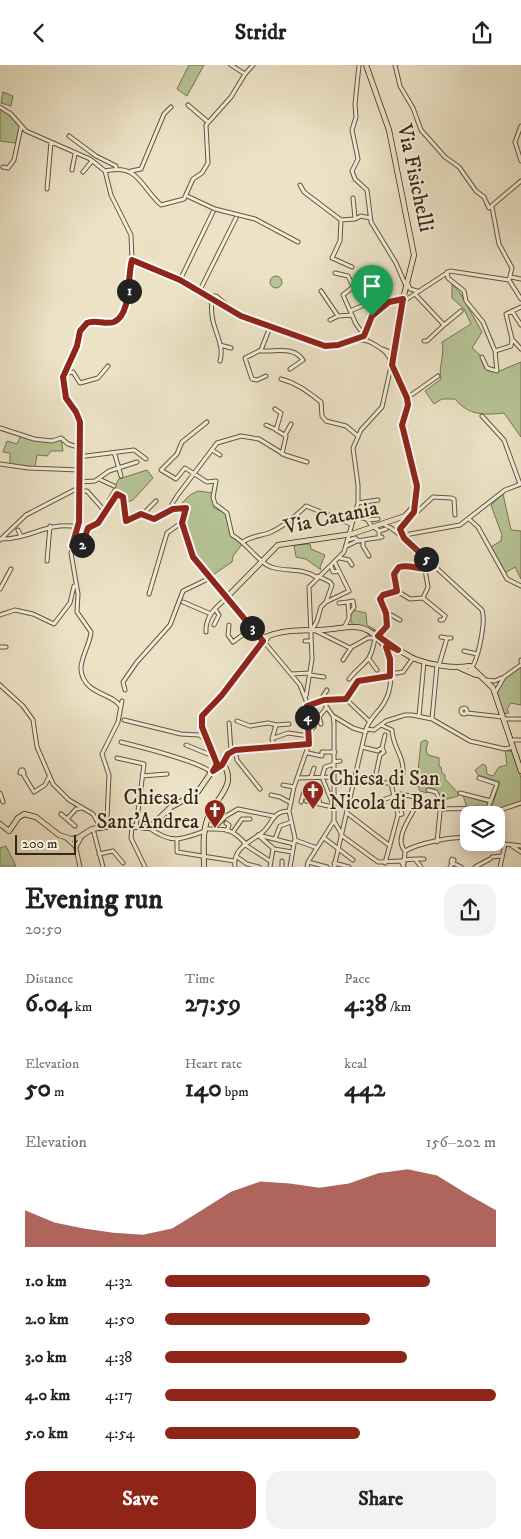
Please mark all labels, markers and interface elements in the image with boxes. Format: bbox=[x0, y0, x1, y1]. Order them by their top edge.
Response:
icon: back bbox=[25, 19, 53, 47]
text: Stridr bbox=[235, 19, 286, 46]
icon: share bbox=[468, 19, 496, 47]
street label: Via Fisichelli bbox=[391, 121, 439, 234]
pin bbox=[351, 265, 393, 316]
icon: arrive bbox=[358, 272, 386, 300]
pin: 1 bbox=[116, 279, 142, 303]
text: 1 bbox=[127, 282, 132, 300]
street label: Via Catania bbox=[280, 495, 381, 541]
pin: 2 bbox=[70, 533, 94, 557]
text: 2 bbox=[79, 536, 86, 554]
pin: 5 bbox=[414, 547, 438, 571]
text: 5 bbox=[423, 550, 430, 568]
pin: 3 bbox=[240, 615, 264, 641]
text: 3 bbox=[250, 619, 255, 637]
pin: 4 bbox=[294, 705, 320, 729]
text: 4 bbox=[303, 708, 312, 726]
place label: Chiesa di San Nicola di Bari bbox=[329, 766, 446, 816]
church icon: Chiesa di San Nicola di Bari bbox=[301, 779, 325, 810]
place label: Chiesa di Sant'Andrea bbox=[97, 785, 199, 835]
church icon: Chiesa di Sant'Andrea bbox=[203, 798, 227, 829]
map controls bbox=[460, 806, 505, 851]
button: layers bbox=[460, 806, 505, 851]
scale bar bbox=[15, 831, 76, 855]
text: 200 m bbox=[22, 835, 57, 853]
text: Evening run bbox=[25, 882, 163, 917]
button: share bbox=[444, 884, 496, 936]
text: 20:50 bbox=[25, 919, 62, 939]
text: Distance bbox=[25, 970, 73, 988]
text: Time bbox=[185, 970, 215, 988]
text: Pace bbox=[344, 970, 370, 988]
text: 6.04 bbox=[25, 988, 72, 1019]
text: 27:59 bbox=[185, 988, 241, 1019]
text: 4:38 bbox=[344, 988, 387, 1019]
text: km bbox=[72, 998, 92, 1016]
text: /km bbox=[387, 998, 411, 1016]
text: Elevation bbox=[25, 1055, 79, 1073]
text: Heart rate bbox=[185, 1055, 242, 1073]
text: kcal bbox=[344, 1055, 367, 1073]
text: 50 bbox=[25, 1073, 51, 1104]
text: 140 bbox=[185, 1073, 222, 1104]
text: 442 bbox=[344, 1073, 385, 1104]
text: m bbox=[51, 1083, 64, 1101]
text: bpm bbox=[222, 1083, 249, 1101]
text: Elevation bbox=[25, 1132, 87, 1152]
text: 156–202 m bbox=[426, 1132, 496, 1152]
text: 1.0 km bbox=[25, 1271, 67, 1291]
text: 4:32 bbox=[105, 1271, 132, 1291]
text: 2.0 km bbox=[25, 1309, 69, 1329]
text: 4:50 bbox=[105, 1309, 135, 1329]
text: 3.0 km bbox=[25, 1347, 67, 1367]
text: 4:38 bbox=[105, 1347, 132, 1367]
text: 4.0 km bbox=[25, 1385, 70, 1405]
text: 4:17 bbox=[105, 1385, 133, 1405]
text: 5.0 km bbox=[25, 1423, 68, 1443]
text: 4:54 bbox=[105, 1423, 135, 1443]
button: Save bbox=[25, 1471, 256, 1529]
button: Share bbox=[266, 1471, 496, 1529]

